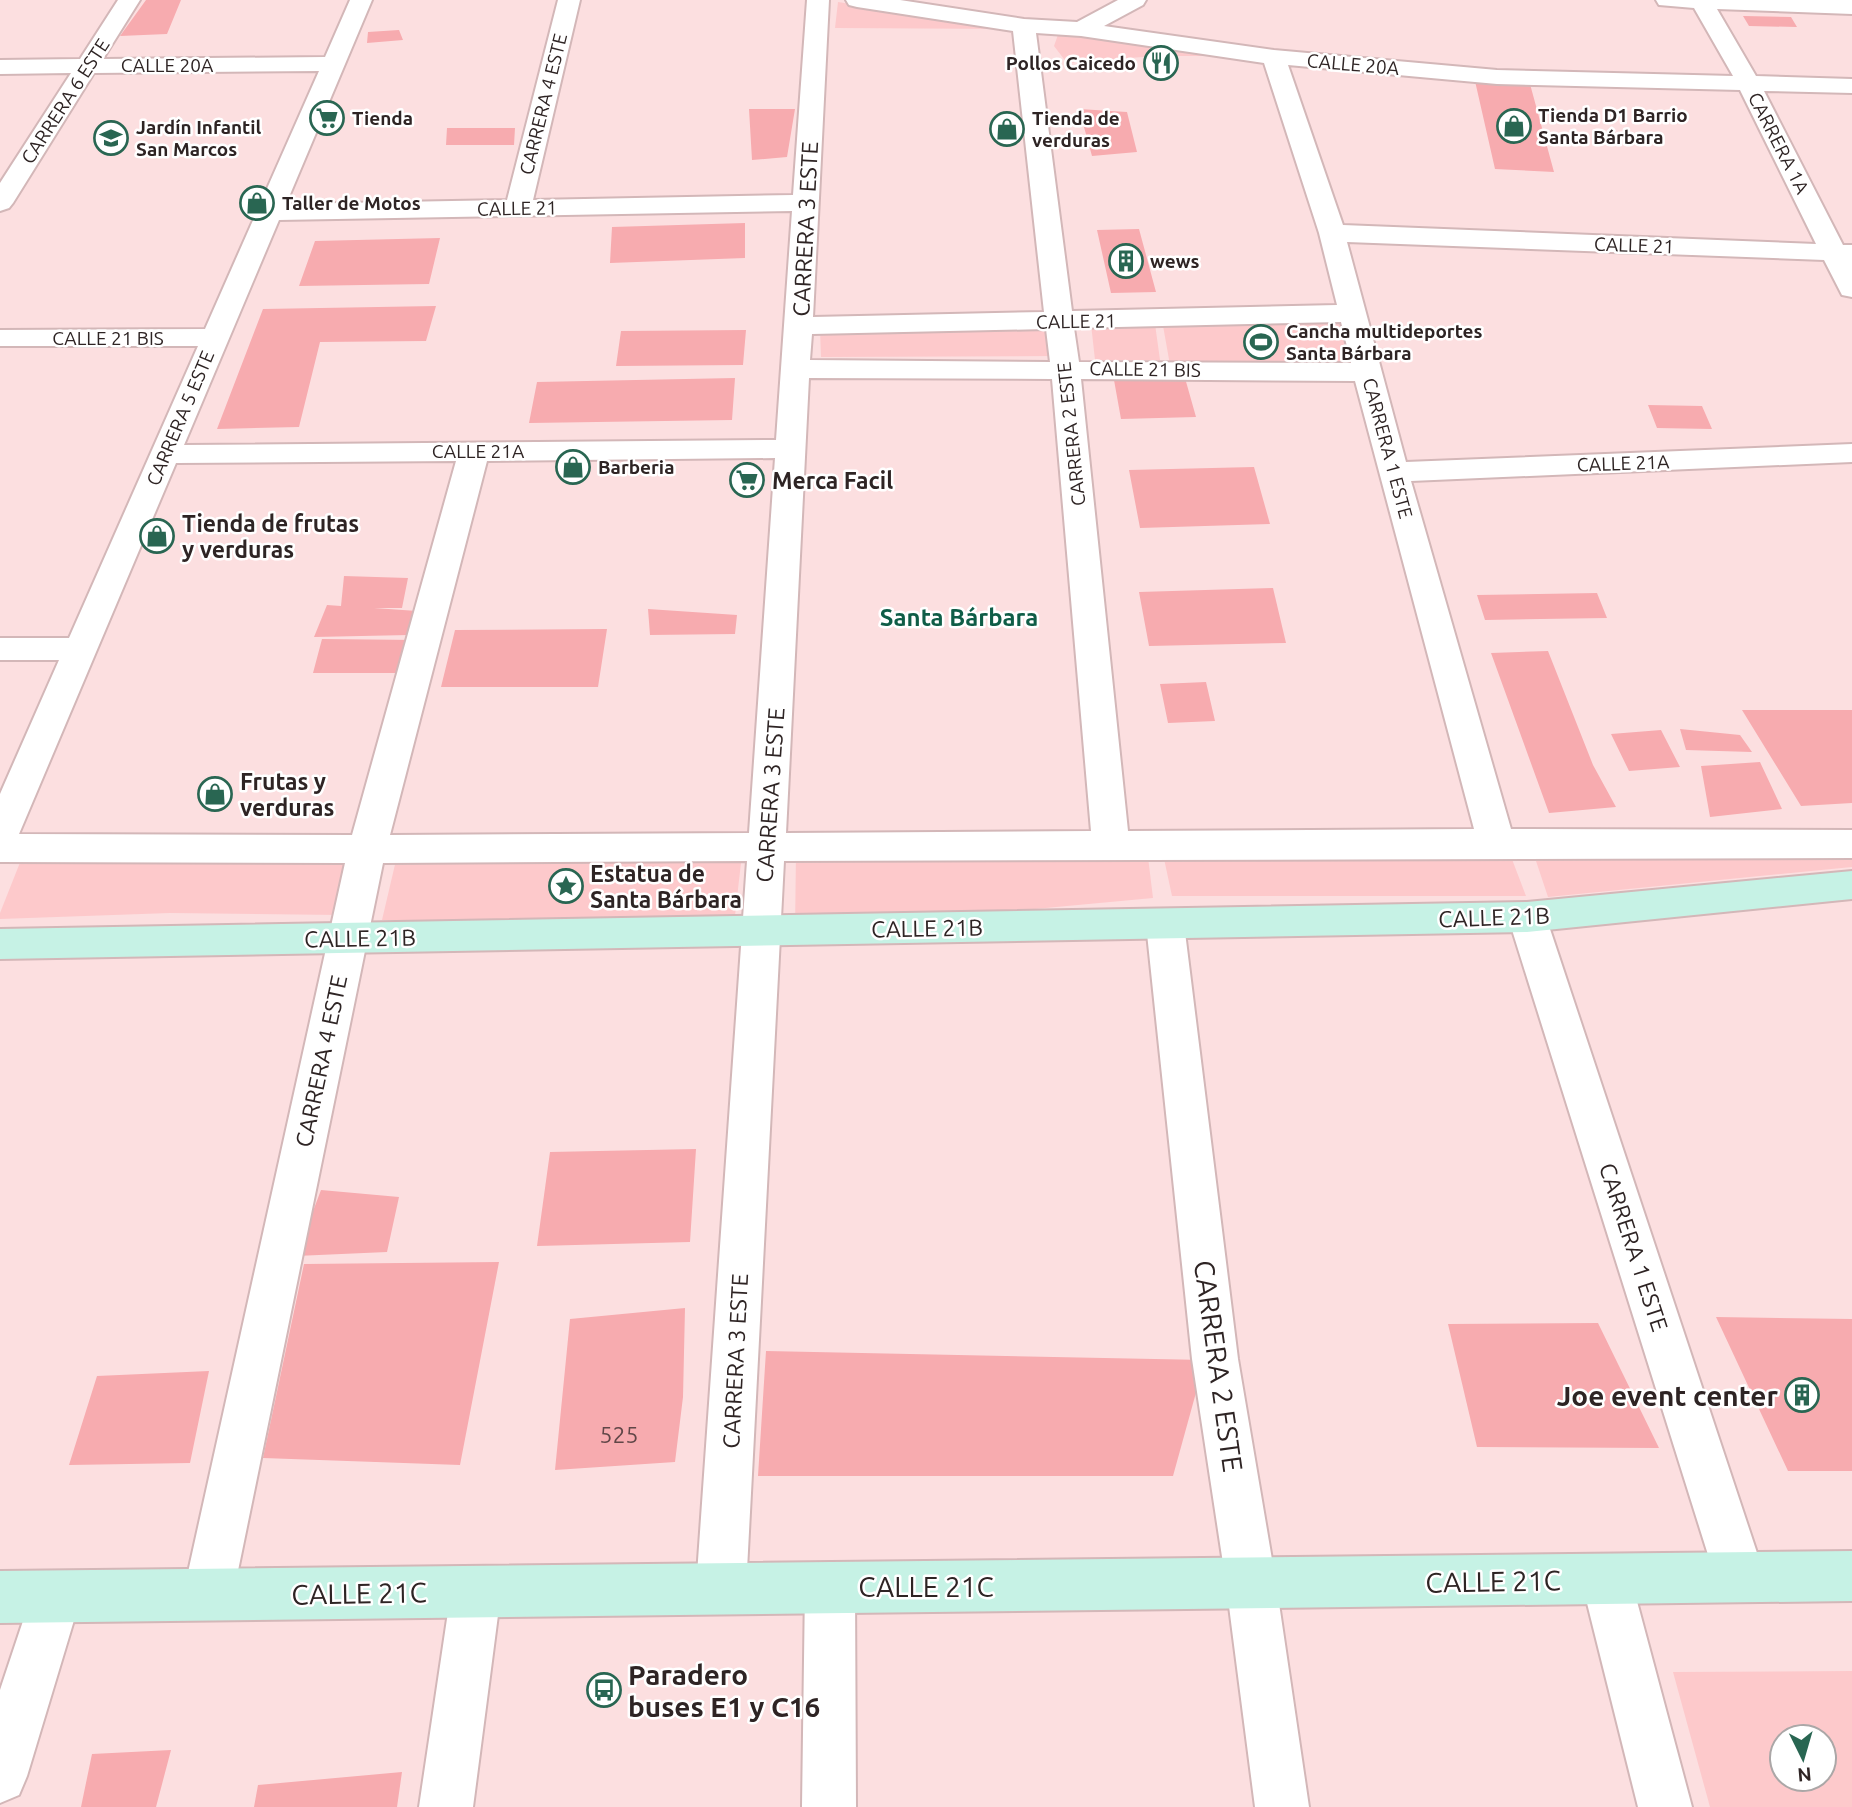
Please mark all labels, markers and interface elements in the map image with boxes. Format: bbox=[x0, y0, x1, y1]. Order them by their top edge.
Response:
street label: CARRERA 4 ESTE bbox=[515, 31, 571, 177]
street label: CARRERA 6 ESTE bbox=[16, 34, 114, 168]
restaurant icon: Pollos Caicedo bbox=[1142, 44, 1180, 82]
street label: CALLE 20A bbox=[1306, 49, 1401, 79]
place label: Pollos Caicedo bbox=[1006, 52, 1136, 74]
street label: CALLE 20A bbox=[121, 54, 214, 76]
street label: CARRERA 1A bbox=[1744, 89, 1814, 198]
supermarket icon: Tienda bbox=[308, 99, 346, 137]
place label: Tienda D1 Barrio Santa Bárbara bbox=[1538, 104, 1688, 148]
place label: Tienda bbox=[352, 107, 413, 129]
place label: Tienda de verduras bbox=[1032, 107, 1120, 151]
shop icon: Tienda D1 Barrio Santa Bárbara bbox=[1495, 107, 1533, 145]
shop icon: Tienda de verduras bbox=[988, 110, 1026, 148]
place label: Jardín Infantil San Marcos bbox=[136, 116, 262, 160]
school or university icon: Jardín Infantil San Marcos bbox=[92, 119, 130, 157]
street label: CARRERA 3 ESTE bbox=[788, 141, 822, 317]
shop icon: Taller de Motos bbox=[238, 184, 276, 222]
place label: Taller de Motos bbox=[282, 192, 421, 214]
street label: CALLE 21 bbox=[477, 196, 557, 220]
street label: CALLE 21 bbox=[1594, 233, 1674, 257]
building icon: wews bbox=[1107, 242, 1145, 280]
place label: wews bbox=[1150, 250, 1199, 272]
street label: CALLE 21 bbox=[1036, 309, 1116, 333]
place label: Cancha multideportes Santa Bárbara bbox=[1286, 320, 1482, 364]
sports icon: Cancha multideportes Santa Bárbara bbox=[1242, 323, 1280, 361]
street label: CALLE 21 BIS bbox=[52, 327, 164, 349]
street label: CARRERA 5 ESTE bbox=[142, 347, 218, 489]
street label: CALLE 21 BIS bbox=[1089, 357, 1201, 381]
street label: CARRERA 2 ESTE bbox=[1052, 361, 1090, 507]
street label: CARRERA 1 ESTE bbox=[1359, 375, 1417, 521]
street label: CALLE 21A bbox=[432, 440, 525, 462]
shop icon: Barberia bbox=[554, 448, 592, 486]
street label: CALLE 21A bbox=[1576, 450, 1670, 476]
place label: Barberia bbox=[598, 456, 674, 478]
supermarket icon: Merca Facil bbox=[728, 461, 766, 499]
place label: Merca Facil bbox=[772, 468, 893, 493]
place label: Tienda de frutas y verduras bbox=[182, 511, 359, 562]
shop icon: Tienda de frutas y verduras bbox=[138, 517, 176, 555]
district label: Santa Bárbara bbox=[880, 604, 1038, 631]
street label: CARRERA 3 ESTE bbox=[751, 707, 789, 883]
place label: Frutas y verduras bbox=[240, 769, 334, 820]
shop icon: Frutas y verduras bbox=[196, 775, 234, 813]
place label: Estatua de Santa Bárbara bbox=[590, 861, 742, 912]
place icon: Estatua de Santa Bárbara bbox=[547, 867, 585, 905]
street label: CALLE 21B bbox=[1438, 903, 1550, 931]
street label: CALLE 21B bbox=[871, 915, 983, 941]
street label: CALLE 21B bbox=[304, 925, 416, 951]
street label: CARRERA 4 ESTE bbox=[291, 973, 351, 1149]
street label: CARRERA 1 ESTE bbox=[1595, 1160, 1673, 1334]
street label: CARRERA 2 ESTE bbox=[1189, 1258, 1249, 1474]
street label: CARRERA 3 ESTE bbox=[718, 1273, 752, 1449]
building icon: Joe event center bbox=[1783, 1376, 1821, 1414]
place label: Joe event center bbox=[1557, 1380, 1778, 1411]
house number: 525 bbox=[600, 1422, 638, 1447]
street label: CALLE 21C bbox=[1425, 1564, 1561, 1598]
street label: CALLE 21C bbox=[858, 1571, 994, 1602]
street label: CALLE 21C bbox=[291, 1576, 427, 1610]
place label: Paradero buses E1 y C16 bbox=[628, 1659, 820, 1722]
bus stop icon: Paradero buses E1 y C16 bbox=[585, 1671, 623, 1709]
north arrow bbox=[1768, 1723, 1838, 1793]
text: N bbox=[1796, 1763, 1813, 1787]

